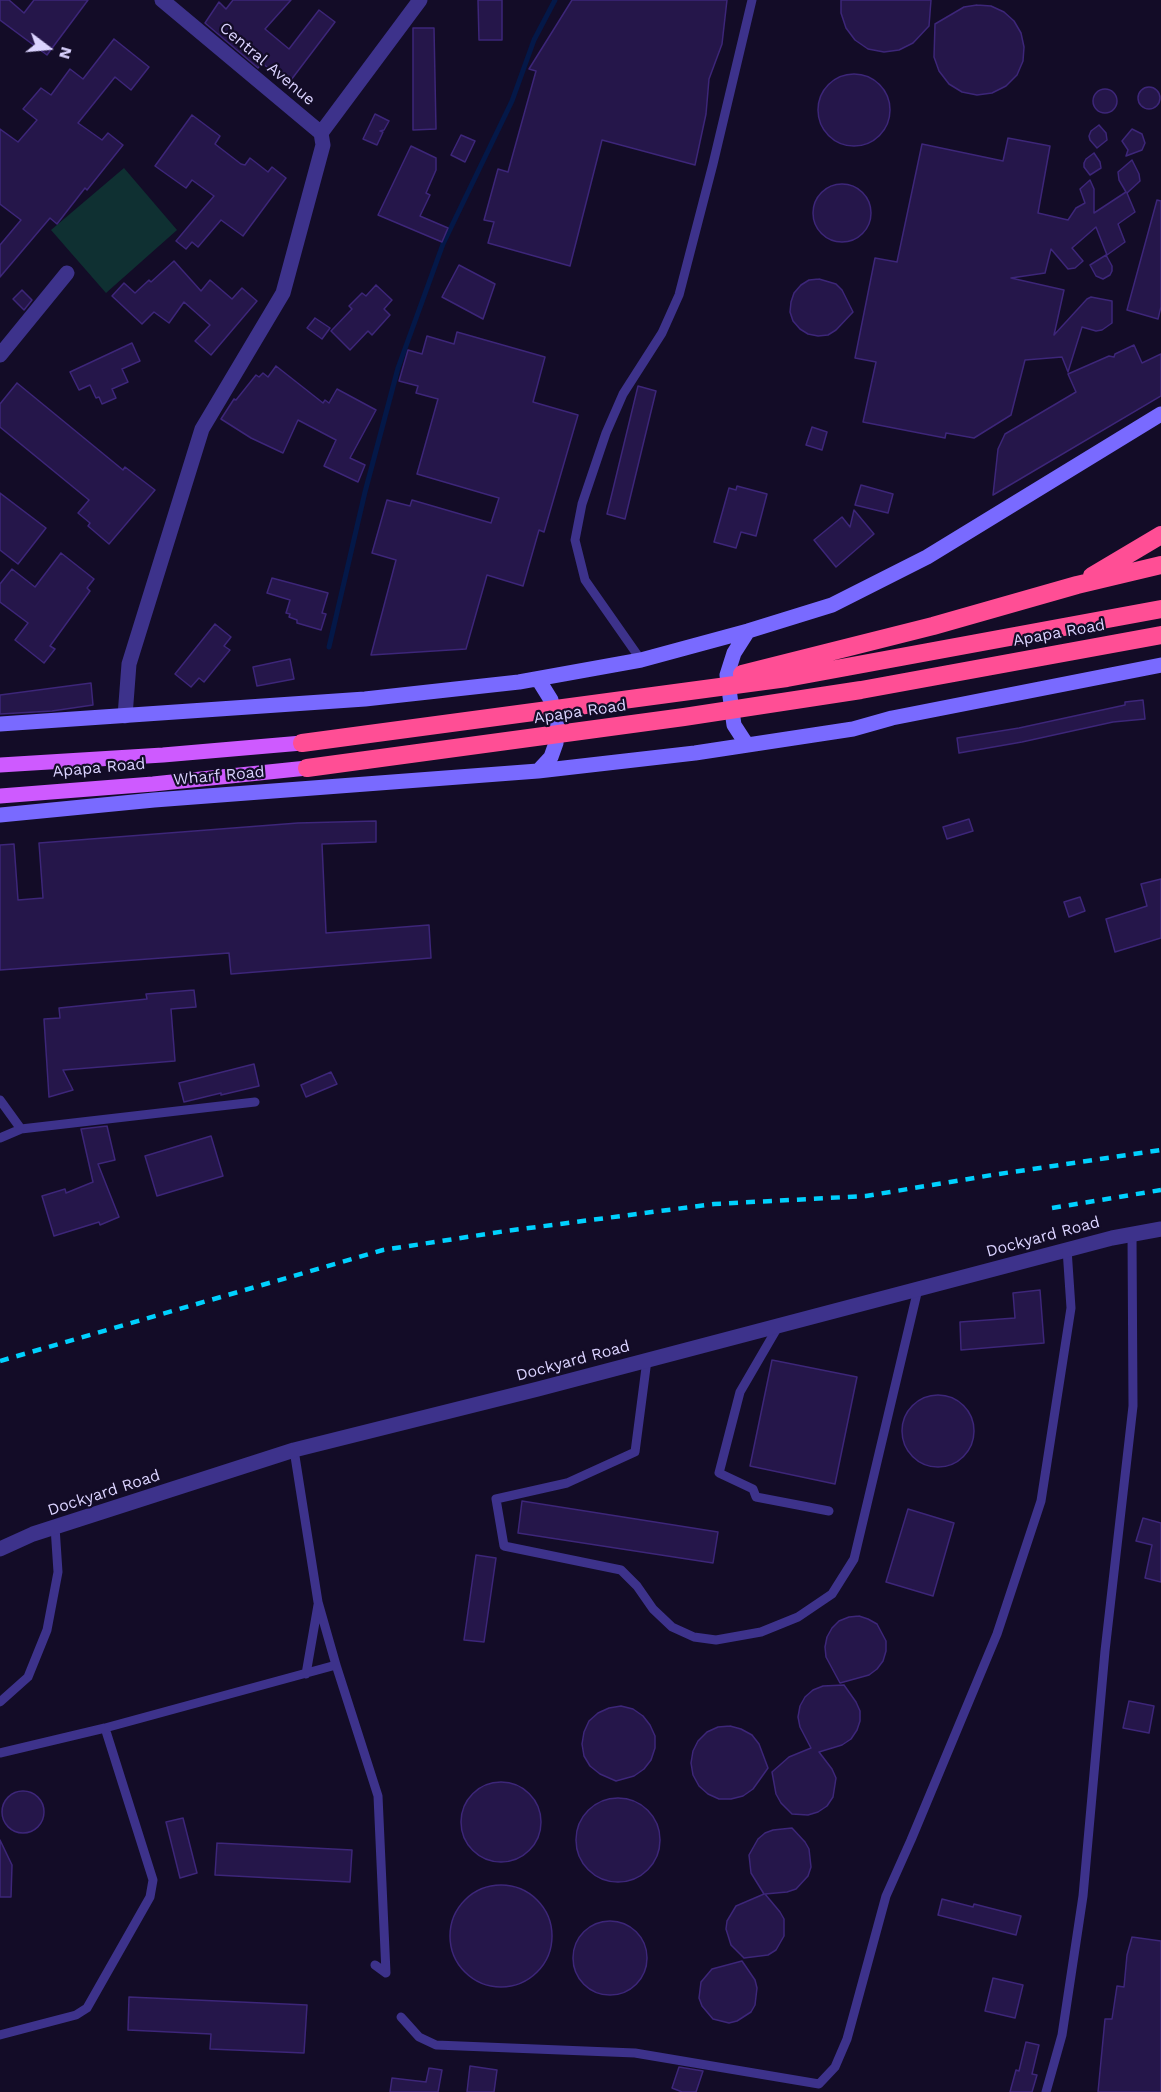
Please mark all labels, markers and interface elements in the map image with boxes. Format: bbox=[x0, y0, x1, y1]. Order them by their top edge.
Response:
north arrow bbox=[18, 18, 78, 78]
street label: Central Avenue bbox=[215, 18, 319, 110]
text: N bbox=[55, 45, 77, 61]
street label: Apapa Road bbox=[1011, 615, 1107, 651]
street label: Apapa Road bbox=[532, 696, 628, 728]
street label: Apapa Road bbox=[52, 754, 146, 782]
street label: Wharf Road bbox=[173, 762, 265, 790]
street label: Dockyard Road bbox=[984, 1213, 1102, 1261]
street label: Dockyard Road bbox=[514, 1337, 632, 1385]
street label: Dockyard Road bbox=[45, 1466, 163, 1520]

